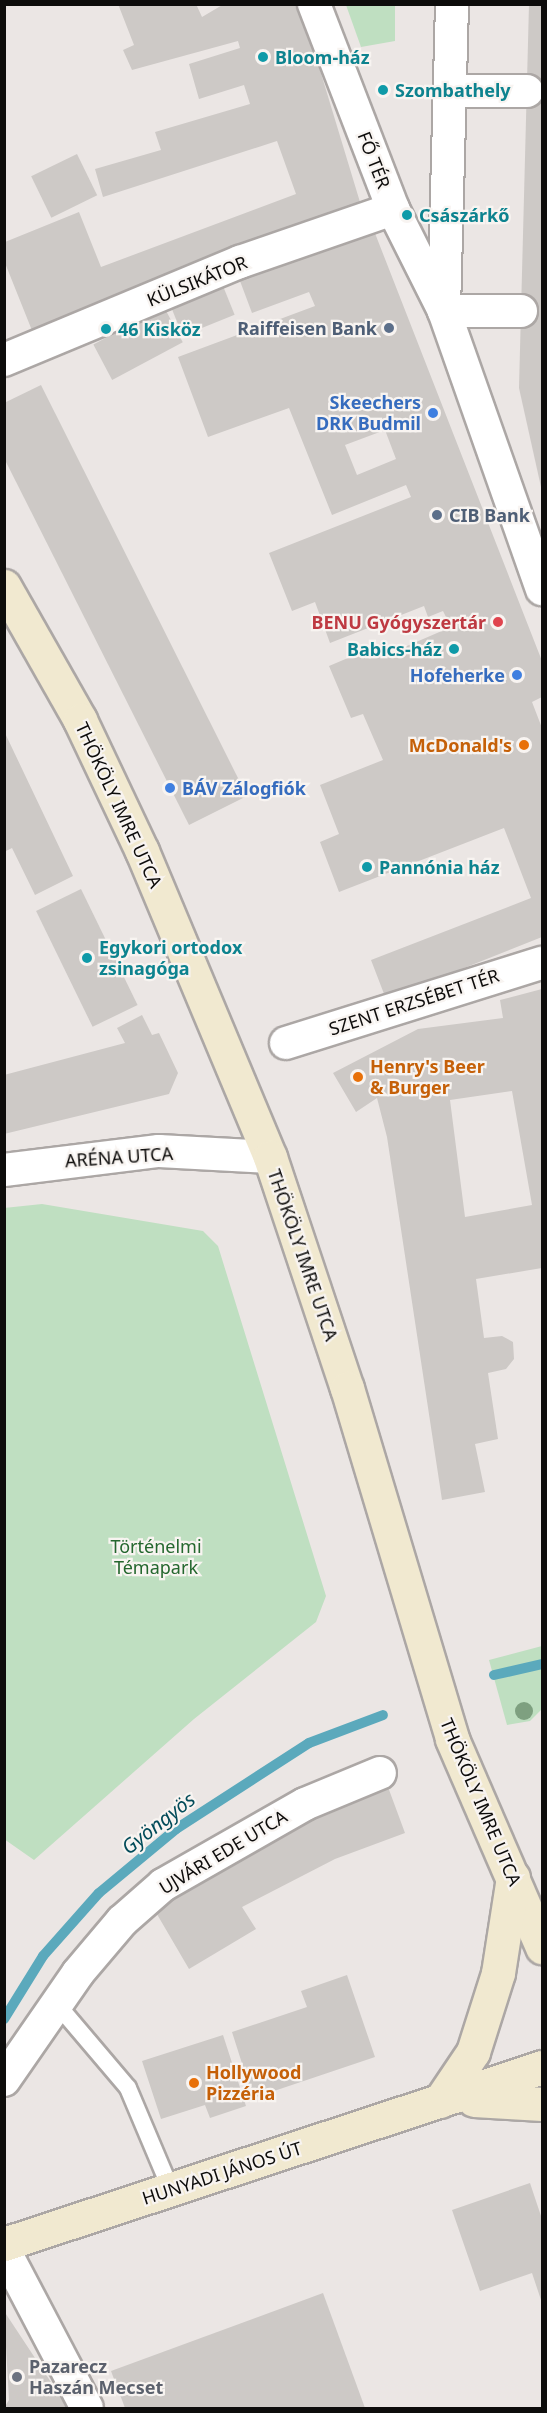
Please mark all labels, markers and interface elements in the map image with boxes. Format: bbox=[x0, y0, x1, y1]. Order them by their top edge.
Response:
place label: Bloom-ház bbox=[275, 46, 369, 68]
marker: Bloom-ház bbox=[256, 50, 270, 64]
place label: Szombathely bbox=[395, 79, 511, 101]
marker: Szombathely bbox=[376, 83, 390, 97]
street label: FŐ TÉR bbox=[353, 128, 395, 192]
place label: Császárkő bbox=[419, 204, 510, 226]
marker: Császárkő bbox=[400, 208, 414, 222]
street label: KÜLSIKÁTOR bbox=[144, 251, 250, 311]
place label: Raiffeisen Bank bbox=[237, 317, 377, 339]
place label: 46 Kisköz bbox=[118, 318, 201, 340]
marker: Raiffeisen Bank bbox=[382, 321, 396, 335]
marker: 46 Kisköz bbox=[99, 322, 113, 336]
place label: Skeechers DRK Budmil bbox=[316, 392, 421, 434]
marker: Skeechers DRK Budmil bbox=[426, 406, 440, 420]
place label: CIB Bank bbox=[449, 504, 530, 526]
marker: CIB Bank bbox=[430, 508, 444, 522]
place label: BENU Gyógyszertár bbox=[311, 611, 486, 633]
marker: BENU Gyógyszertár bbox=[491, 615, 505, 629]
place label: Babics-ház bbox=[347, 638, 442, 660]
marker: Babics-ház bbox=[447, 642, 461, 656]
place label: Hofeherke bbox=[410, 664, 505, 686]
marker: Hofeherke bbox=[510, 668, 524, 682]
street label: THÖKÖLY IMRE UTCA bbox=[71, 719, 167, 891]
place label: McDonald's bbox=[409, 734, 512, 756]
marker: McDonald's bbox=[517, 738, 531, 752]
place label: BÁV Zálogfiók bbox=[182, 777, 306, 799]
marker: BÁV Zálogfiók bbox=[163, 781, 177, 795]
place label: Pannónia ház bbox=[379, 856, 500, 878]
marker: Pannónia ház bbox=[360, 860, 374, 874]
place label: Egykori ortodox zsinagóga bbox=[99, 937, 242, 980]
marker: Egykori ortodox zsinagóga bbox=[80, 951, 94, 965]
street label: SZENT ERZSÉBET TÉR bbox=[326, 964, 502, 1040]
place label: Henry's Beer & Burger bbox=[370, 1056, 485, 1098]
marker: Henry's Beer & Burger bbox=[351, 1070, 365, 1084]
street label: ARÉNA UTCA bbox=[64, 1142, 174, 1172]
street label: THÖKÖLY IMRE UTCA bbox=[263, 1166, 343, 1344]
park label: Történelmi Témapark bbox=[110, 1536, 202, 1578]
street label: THÖKÖLY IMRE UTCA bbox=[436, 1715, 526, 1889]
water label: Gyöngyös bbox=[117, 1787, 199, 1859]
street label: UJVÁRI EDE UTCA bbox=[155, 1805, 291, 1899]
place label: Hollywood Pizzéria bbox=[206, 2062, 301, 2104]
marker: Hollywood Pizzéria bbox=[187, 2076, 201, 2090]
street label: HUNYADI JÁNOS ÚT bbox=[139, 2137, 305, 2209]
place label: Pazarecz Haszán Mecset bbox=[29, 2356, 163, 2398]
marker: Pazarecz Haszán Mecset bbox=[10, 2370, 24, 2384]

